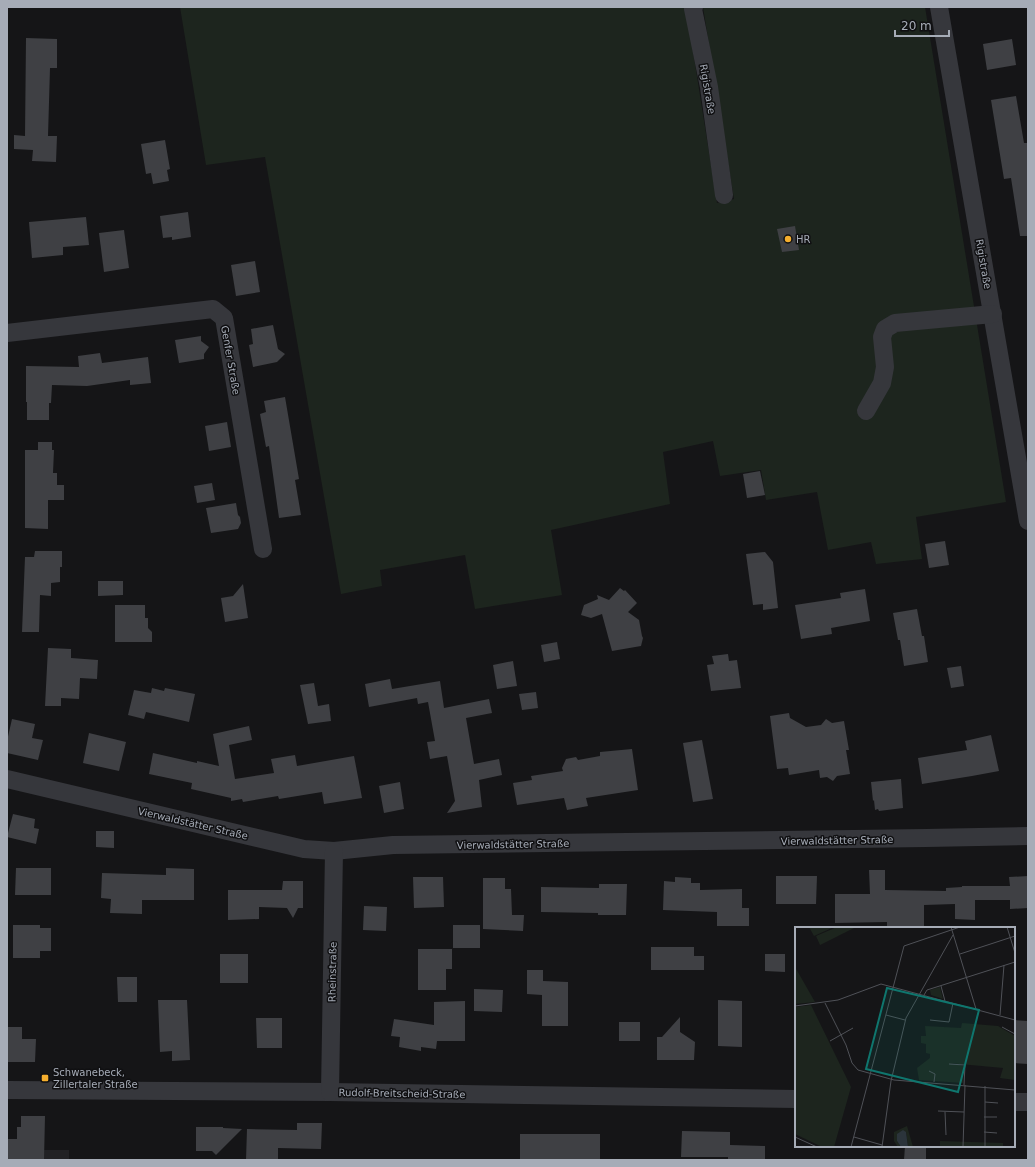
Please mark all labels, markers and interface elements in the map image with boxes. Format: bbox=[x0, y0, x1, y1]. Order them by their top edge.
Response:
scale bar bbox=[895, 12, 949, 38]
text: 20 m bbox=[901, 19, 932, 33]
street label: Rigistraße bbox=[698, 63, 717, 115]
marker: HR bbox=[783, 234, 793, 244]
place label: HR bbox=[796, 234, 811, 245]
street label: Rigistraße bbox=[974, 238, 993, 290]
street label: Genfer Straße bbox=[219, 325, 242, 396]
street label: Vierwaldstätter Straße bbox=[137, 805, 249, 842]
street label: Vierwaldstätter Straße bbox=[781, 834, 893, 847]
street label: Vierwaldstätter Straße bbox=[457, 838, 569, 851]
inset map bbox=[795, 927, 1015, 1147]
street label: Rheinstraße bbox=[326, 942, 339, 1002]
place label: Schwanebeck, Zillertaler Straße bbox=[53, 1067, 138, 1090]
marker: Schwanebeck, Zillertaler Straße bbox=[40, 1073, 50, 1083]
street label: Rudolf-Breitscheid-Straße bbox=[338, 1087, 465, 1100]

